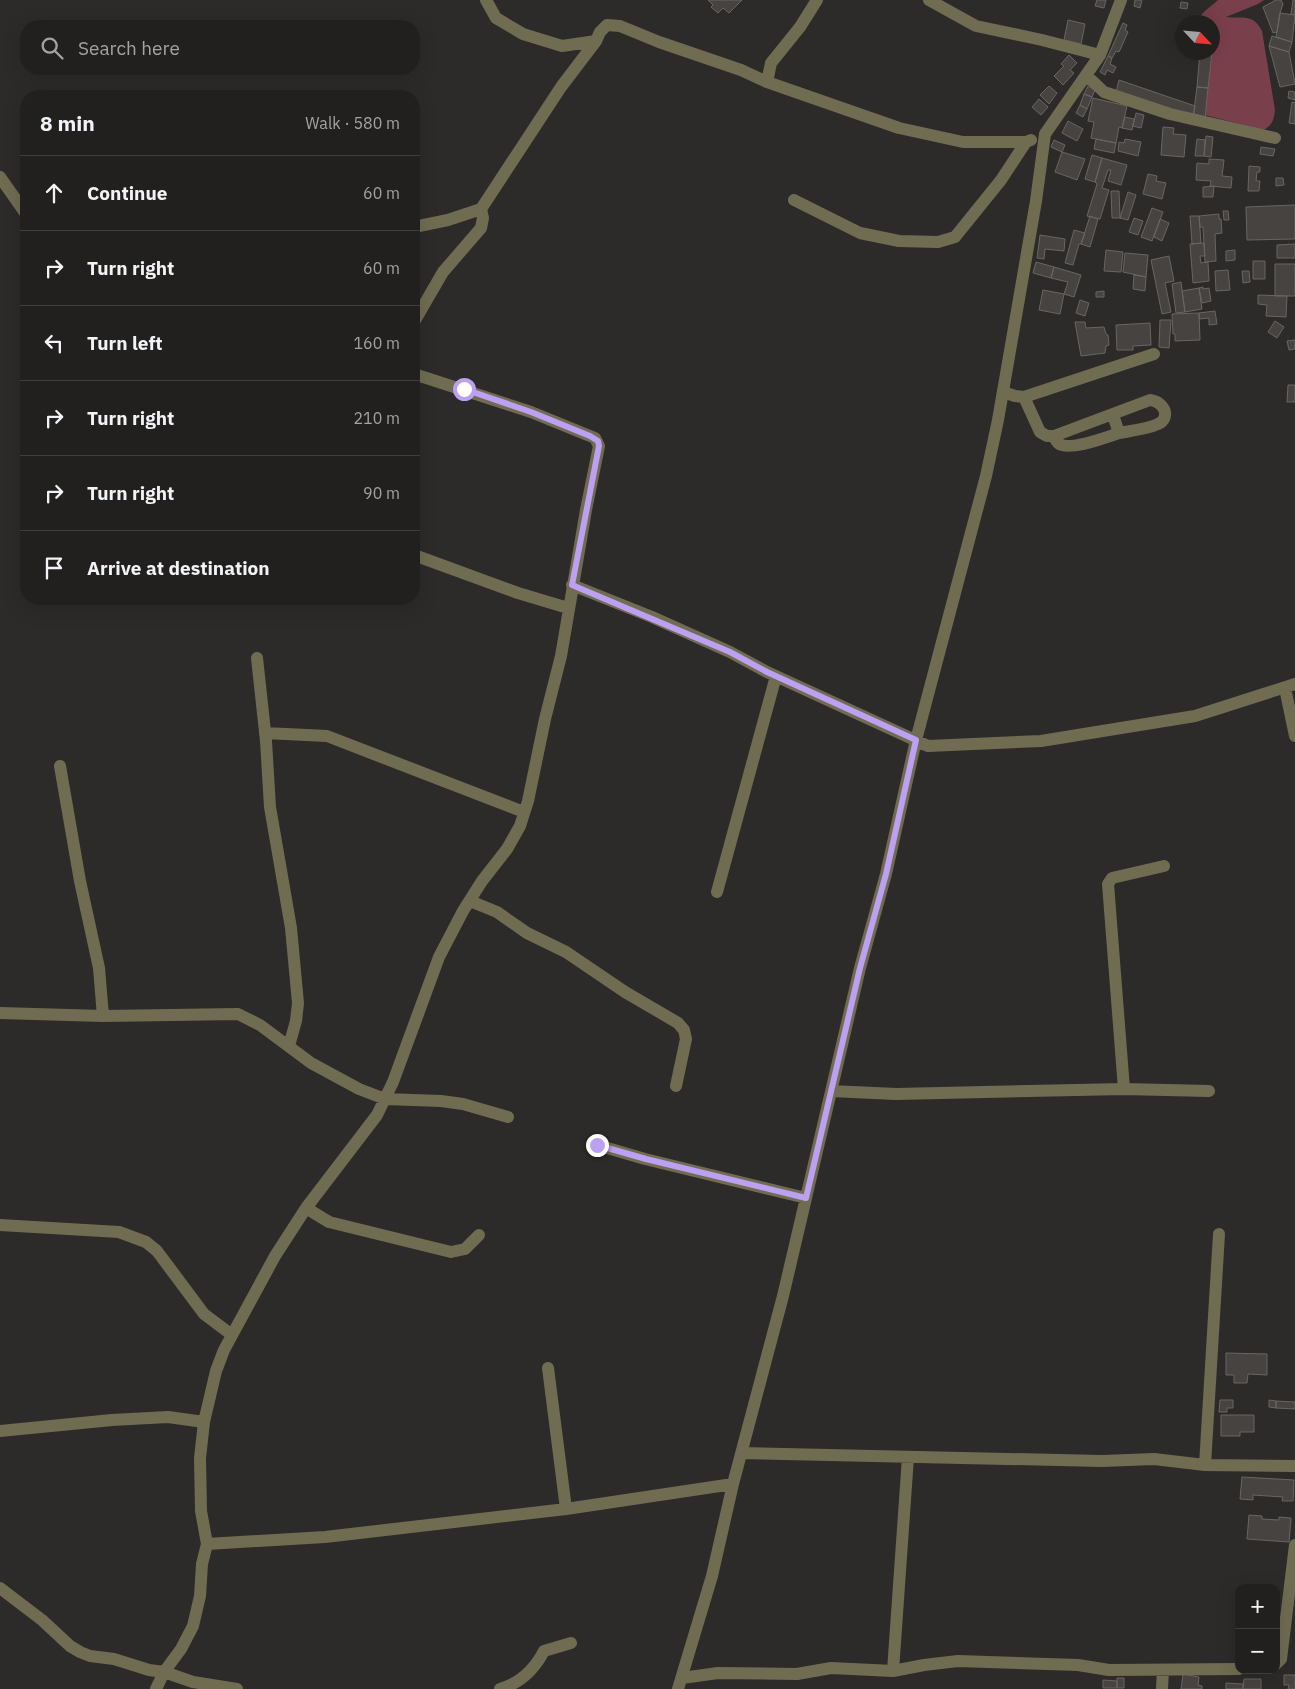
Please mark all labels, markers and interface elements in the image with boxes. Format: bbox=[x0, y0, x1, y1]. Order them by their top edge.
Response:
north arrow bbox=[1175, 15, 1220, 60]
search box bbox=[20, 20, 420, 75]
icon: search bbox=[38, 34, 66, 62]
text: Search here bbox=[78, 36, 180, 60]
text: 8 min bbox=[40, 109, 95, 137]
text: Walk · 580 m bbox=[305, 113, 400, 133]
icon: ahead bbox=[40, 179, 68, 207]
text: Continue bbox=[87, 181, 167, 205]
text: 60 m bbox=[363, 183, 400, 203]
icon: right bbox=[40, 254, 68, 282]
text: Turn right bbox=[87, 256, 174, 280]
text: 60 m bbox=[363, 258, 400, 278]
icon: left bbox=[40, 329, 68, 357]
text: Turn left bbox=[87, 331, 163, 355]
text: 160 m bbox=[353, 333, 400, 353]
route start bbox=[453, 378, 476, 401]
icon: right bbox=[40, 404, 68, 432]
text: Turn right bbox=[87, 406, 174, 430]
text: 210 m bbox=[353, 408, 400, 428]
icon: right bbox=[40, 479, 68, 507]
text: Turn right bbox=[87, 481, 174, 505]
text: 90 m bbox=[363, 483, 400, 503]
icon: arrive bbox=[40, 554, 68, 582]
text: Arrive at destination bbox=[87, 556, 270, 580]
route end bbox=[586, 1134, 609, 1157]
map controls bbox=[1235, 1584, 1280, 1674]
button: + bbox=[1235, 1584, 1280, 1629]
button: − bbox=[1235, 1629, 1280, 1674]

